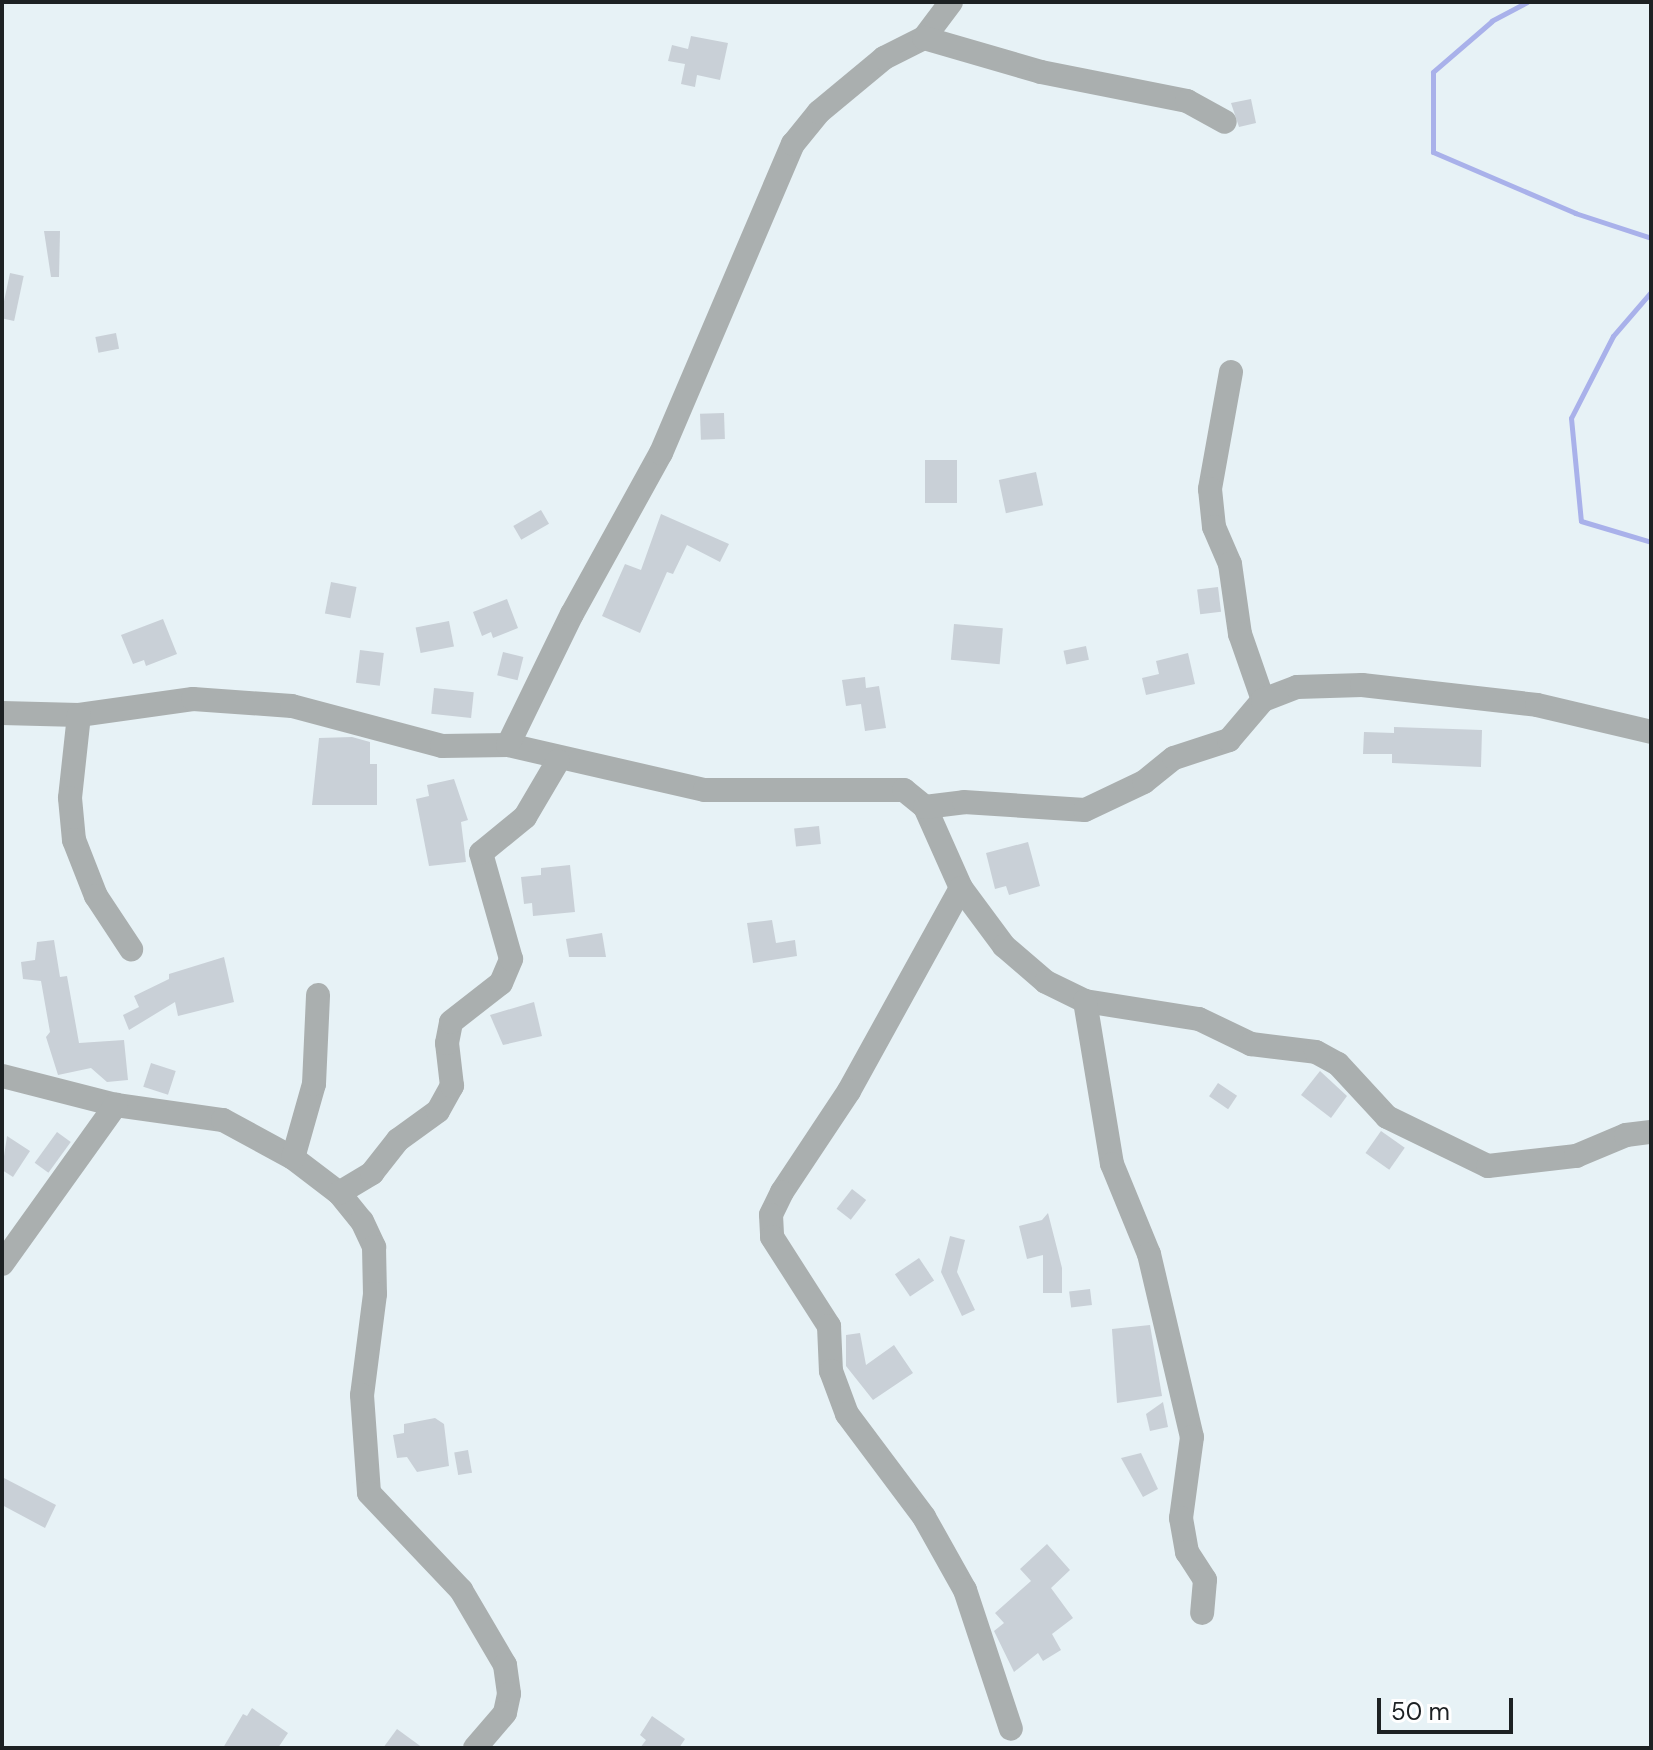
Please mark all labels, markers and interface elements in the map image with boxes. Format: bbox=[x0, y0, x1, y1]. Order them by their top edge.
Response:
scale bar bbox=[1381, 1682, 1517, 1732]
text: 50 m bbox=[1391, 1696, 1450, 1727]

